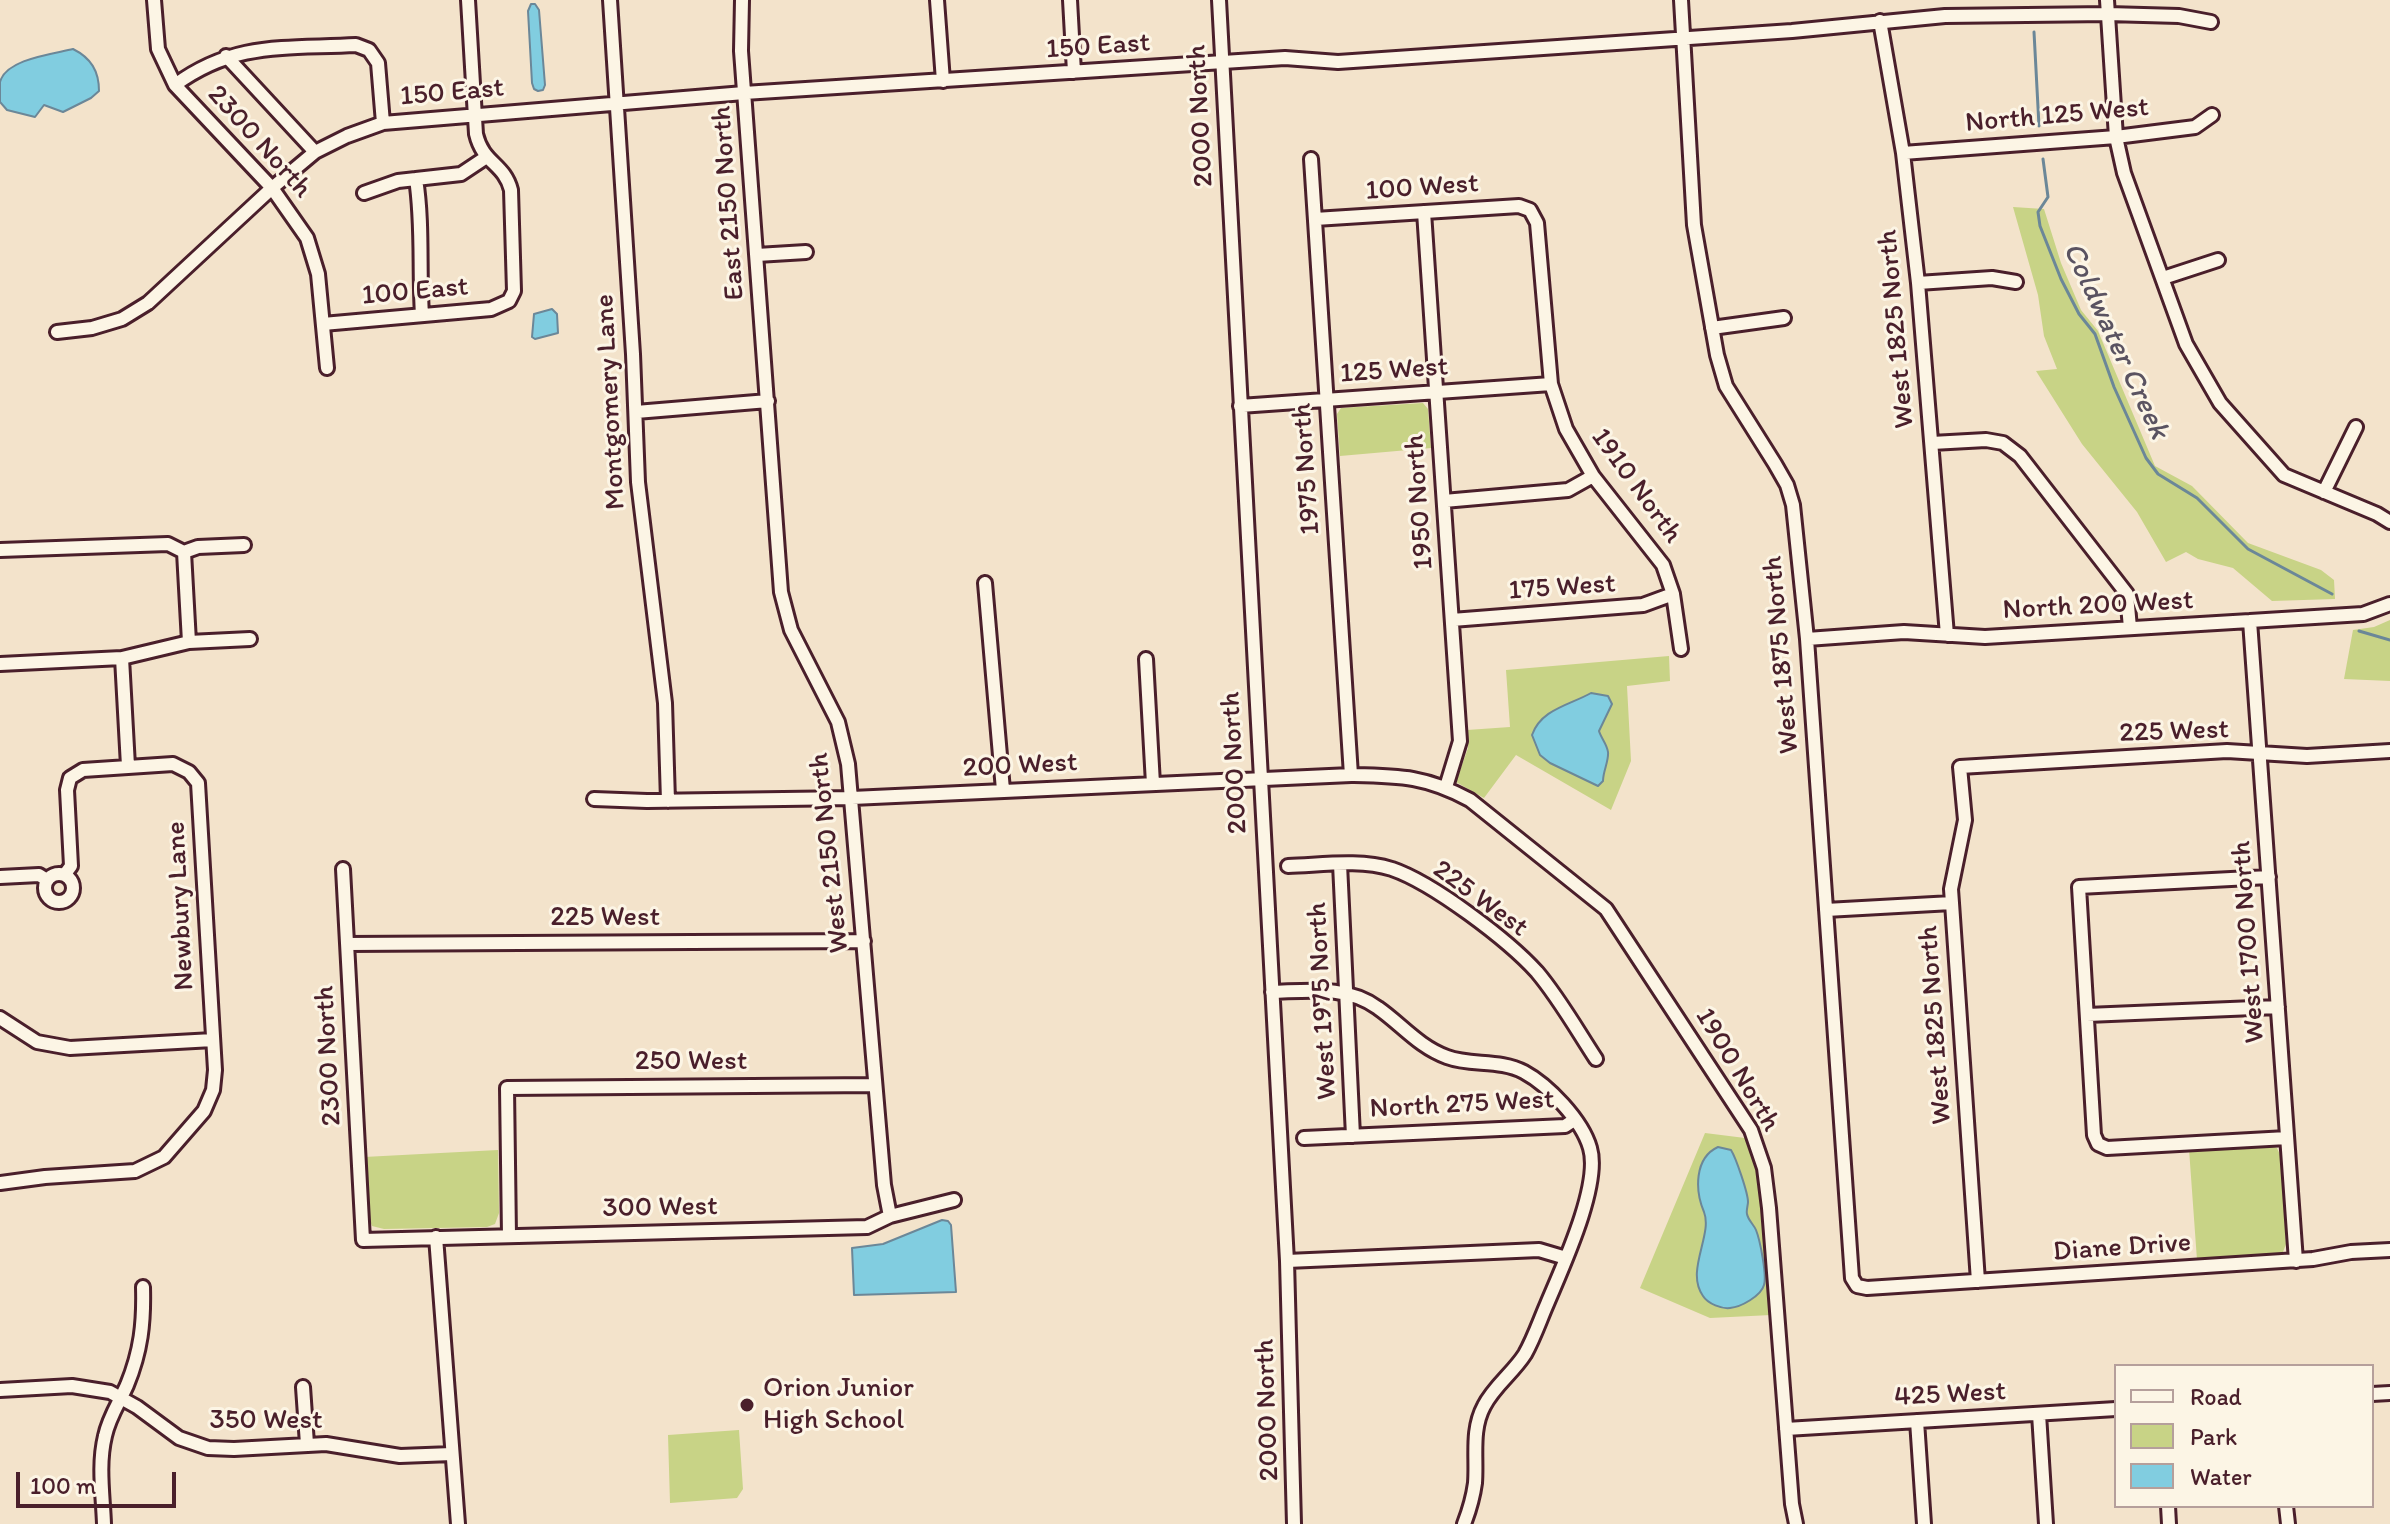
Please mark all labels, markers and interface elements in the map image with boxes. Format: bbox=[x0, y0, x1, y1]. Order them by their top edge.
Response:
street label: 150 East bbox=[1045, 27, 1151, 67]
street label: 2000 North bbox=[1180, 44, 1222, 188]
street label: 150 East bbox=[399, 72, 505, 114]
street label: 2300 North bbox=[200, 79, 318, 205]
street label: North 125 West bbox=[1964, 91, 2150, 141]
street label: East 2150 North bbox=[705, 105, 753, 301]
street label: 100 West bbox=[1364, 167, 1480, 209]
street label: West 1825 North bbox=[1872, 228, 1922, 430]
water label: Coldwater Creek bbox=[2054, 237, 2176, 445]
street label: 100 East bbox=[360, 271, 470, 313]
street label: Montgomery Lane bbox=[589, 293, 633, 511]
street label: 125 West bbox=[1339, 350, 1449, 392]
street label: 1975 North bbox=[1286, 402, 1328, 536]
street label: 1910 North bbox=[1583, 422, 1689, 550]
street label: 1950 North bbox=[1399, 433, 1441, 571]
street label: West 1875 North bbox=[1757, 555, 1807, 755]
street label: 175 West bbox=[1507, 568, 1617, 608]
street label: North 200 West bbox=[2002, 584, 2194, 628]
street label: 2000 North bbox=[1214, 691, 1256, 835]
street label: 225 West bbox=[2119, 713, 2229, 751]
street label: 200 West bbox=[962, 746, 1078, 786]
street label: West 2150 North bbox=[803, 751, 857, 955]
street label: Newbury Lane bbox=[160, 820, 202, 992]
street label: West 1700 North bbox=[2225, 840, 2273, 1044]
street label: 225 West bbox=[1426, 853, 1534, 945]
street label: 225 West bbox=[550, 901, 660, 935]
street label: West 1975 North bbox=[1301, 901, 1345, 1101]
street label: West 1825 North bbox=[1912, 924, 1960, 1126]
street label: 2300 North bbox=[309, 985, 349, 1127]
street label: 1900 North bbox=[1687, 1002, 1787, 1138]
street label: 250 West bbox=[635, 1045, 747, 1079]
street label: North 275 West bbox=[1369, 1083, 1555, 1127]
street label: 300 West bbox=[602, 1190, 718, 1226]
street label: Diane Drive bbox=[2052, 1226, 2192, 1270]
street label: 2000 North bbox=[1249, 1338, 1287, 1482]
legend bbox=[2114, 1364, 2374, 1508]
place label: Orion Junior High School bbox=[763, 1372, 914, 1438]
street label: 425 West bbox=[1893, 1375, 2007, 1415]
text: Road bbox=[2190, 1382, 2242, 1411]
marker: Orion Junior High School bbox=[738, 1396, 756, 1414]
street label: 350 West bbox=[210, 1404, 322, 1438]
text: Park bbox=[2190, 1422, 2237, 1451]
scale bar bbox=[20, 1456, 180, 1506]
text: Water bbox=[2190, 1462, 2252, 1491]
text: 100 m bbox=[30, 1471, 96, 1500]

